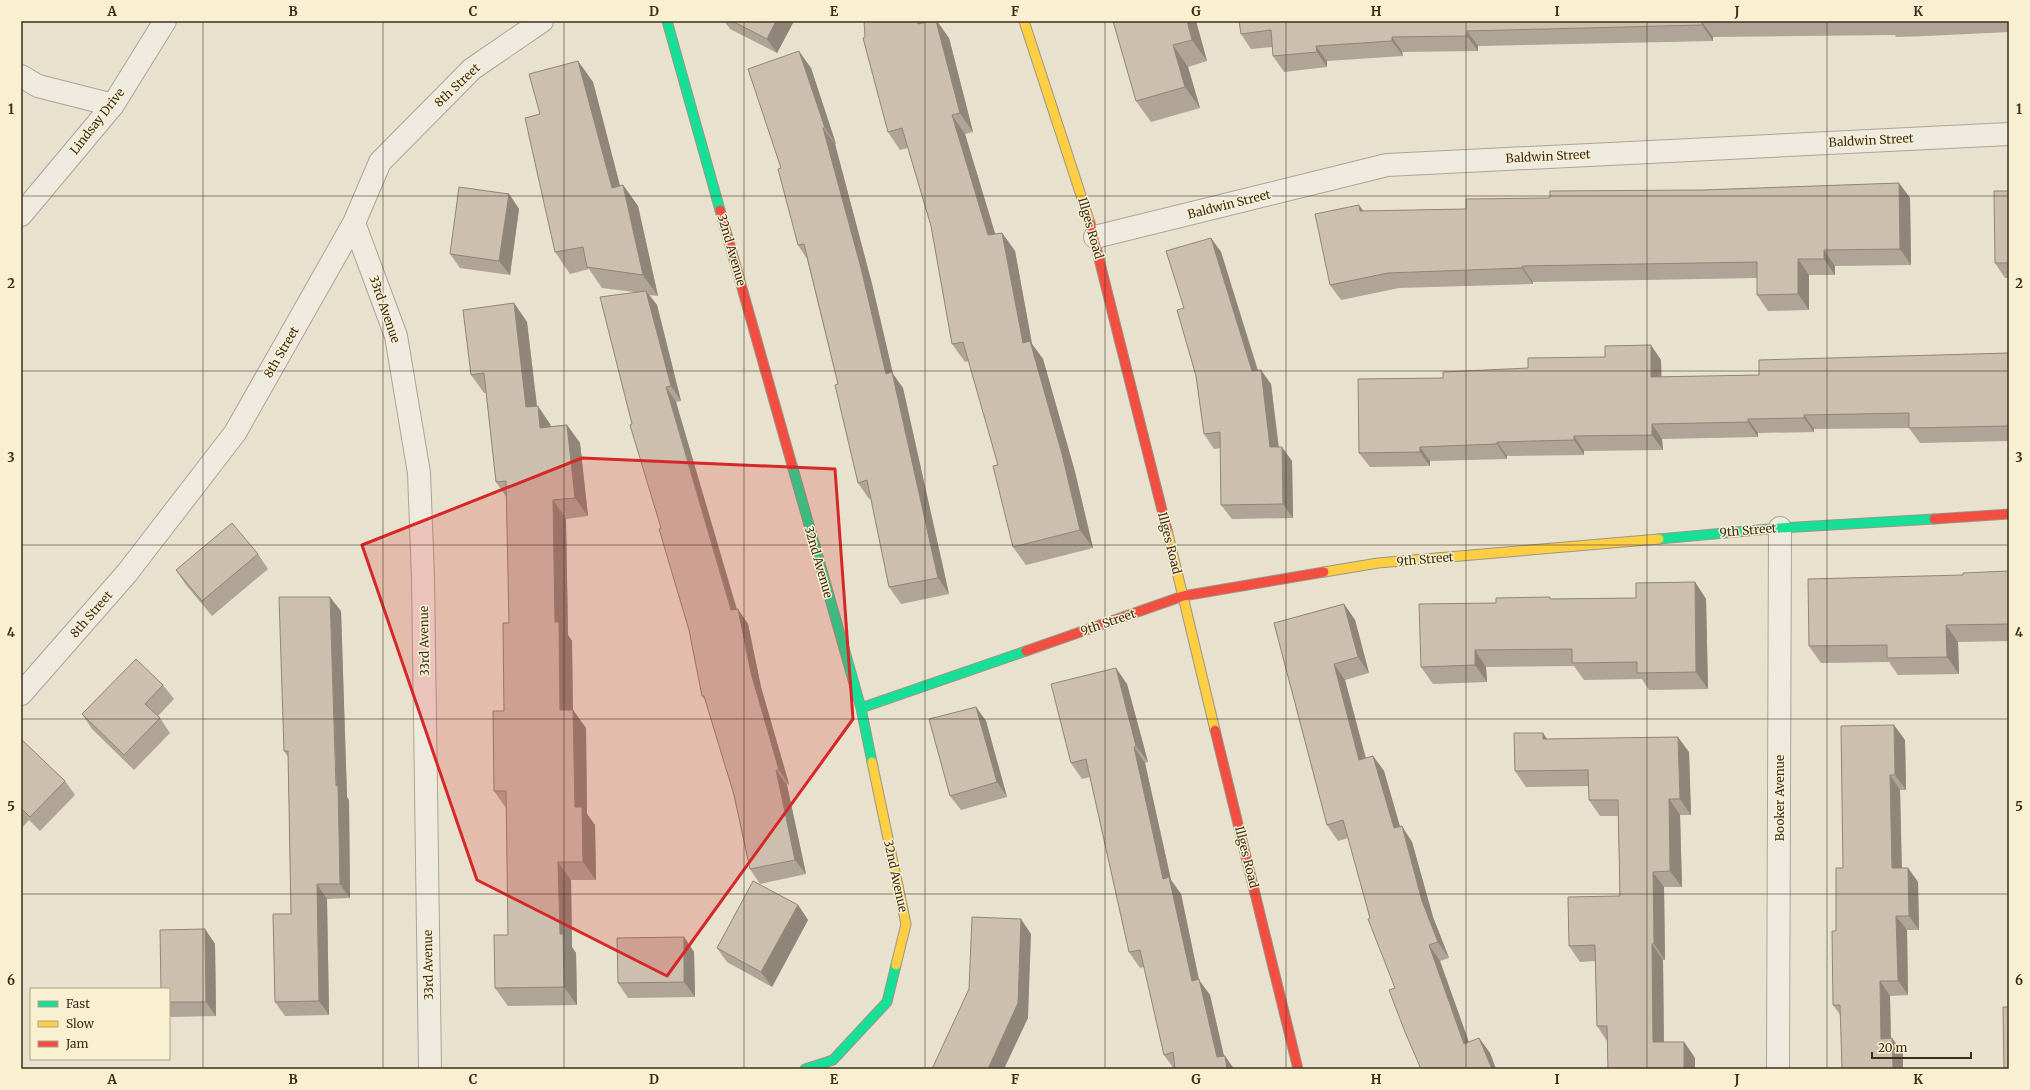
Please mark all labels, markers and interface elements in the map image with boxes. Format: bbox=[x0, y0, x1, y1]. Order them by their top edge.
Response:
text: A bbox=[106, 3, 117, 20]
text: B bbox=[288, 3, 298, 20]
text: C bbox=[469, 3, 478, 20]
text: D bbox=[649, 3, 659, 20]
text: E bbox=[830, 3, 839, 20]
text: F bbox=[1011, 3, 1019, 20]
text: G bbox=[1191, 3, 1201, 20]
text: H bbox=[1371, 3, 1382, 20]
text: I bbox=[1554, 3, 1560, 20]
text: J bbox=[1733, 3, 1740, 20]
text: K bbox=[1913, 3, 1923, 20]
street label: 8th Street bbox=[431, 60, 483, 110]
street label: Lindsay Drive bbox=[67, 85, 127, 157]
text: 1 bbox=[8, 101, 14, 118]
text: 1 bbox=[2016, 101, 2022, 118]
street label: Baldwin Street bbox=[1828, 130, 1914, 150]
street label: Baldwin Street bbox=[1505, 146, 1591, 166]
street label: Baldwin Street bbox=[1186, 186, 1272, 222]
street label: Illges Road bbox=[1075, 196, 1107, 260]
street label: 32nd Avenue bbox=[715, 213, 749, 287]
street label: 33rd Avenue bbox=[366, 273, 404, 345]
text: 2 bbox=[7, 275, 15, 292]
text: 2 bbox=[2015, 275, 2023, 292]
street label: 8th Street bbox=[260, 323, 302, 380]
text: 3 bbox=[7, 449, 15, 466]
text: 3 bbox=[2015, 449, 2023, 466]
street label: Illges Road bbox=[1155, 511, 1185, 575]
street label: 9th Street bbox=[1719, 520, 1777, 540]
street label: 32nd Avenue bbox=[802, 525, 836, 599]
street label: 9th Street bbox=[1396, 549, 1454, 569]
street label: 8th Street bbox=[67, 587, 116, 640]
street label: 33rd Avenue bbox=[416, 606, 432, 676]
street label: 9th Street bbox=[1079, 606, 1138, 638]
text: 4 bbox=[7, 624, 16, 641]
text: 4 bbox=[2015, 624, 2024, 641]
street label: Booker Avenue bbox=[1772, 755, 1787, 841]
text: 5 bbox=[7, 798, 15, 815]
text: 5 bbox=[2015, 798, 2023, 815]
street label: Illges Road bbox=[1232, 825, 1262, 889]
street label: 32nd Avenue bbox=[881, 838, 911, 914]
street label: 33rd Avenue bbox=[420, 930, 436, 1000]
text: 6 bbox=[7, 972, 15, 989]
text: 6 bbox=[2015, 972, 2023, 989]
legend bbox=[30, 988, 170, 1060]
text: Fast bbox=[66, 996, 90, 1011]
text: Slow bbox=[66, 1016, 95, 1031]
scale bar bbox=[1872, 1034, 1971, 1060]
text: Jam bbox=[65, 1036, 89, 1051]
text: 20 m bbox=[1878, 1040, 1907, 1055]
text: A bbox=[106, 1071, 117, 1088]
text: B bbox=[288, 1071, 298, 1088]
text: C bbox=[469, 1071, 478, 1088]
text: D bbox=[649, 1071, 659, 1088]
text: E bbox=[830, 1071, 839, 1088]
text: F bbox=[1011, 1071, 1019, 1088]
text: G bbox=[1191, 1071, 1201, 1088]
text: H bbox=[1371, 1071, 1382, 1088]
text: I bbox=[1554, 1071, 1560, 1088]
text: J bbox=[1733, 1071, 1740, 1088]
text: K bbox=[1913, 1071, 1923, 1088]

